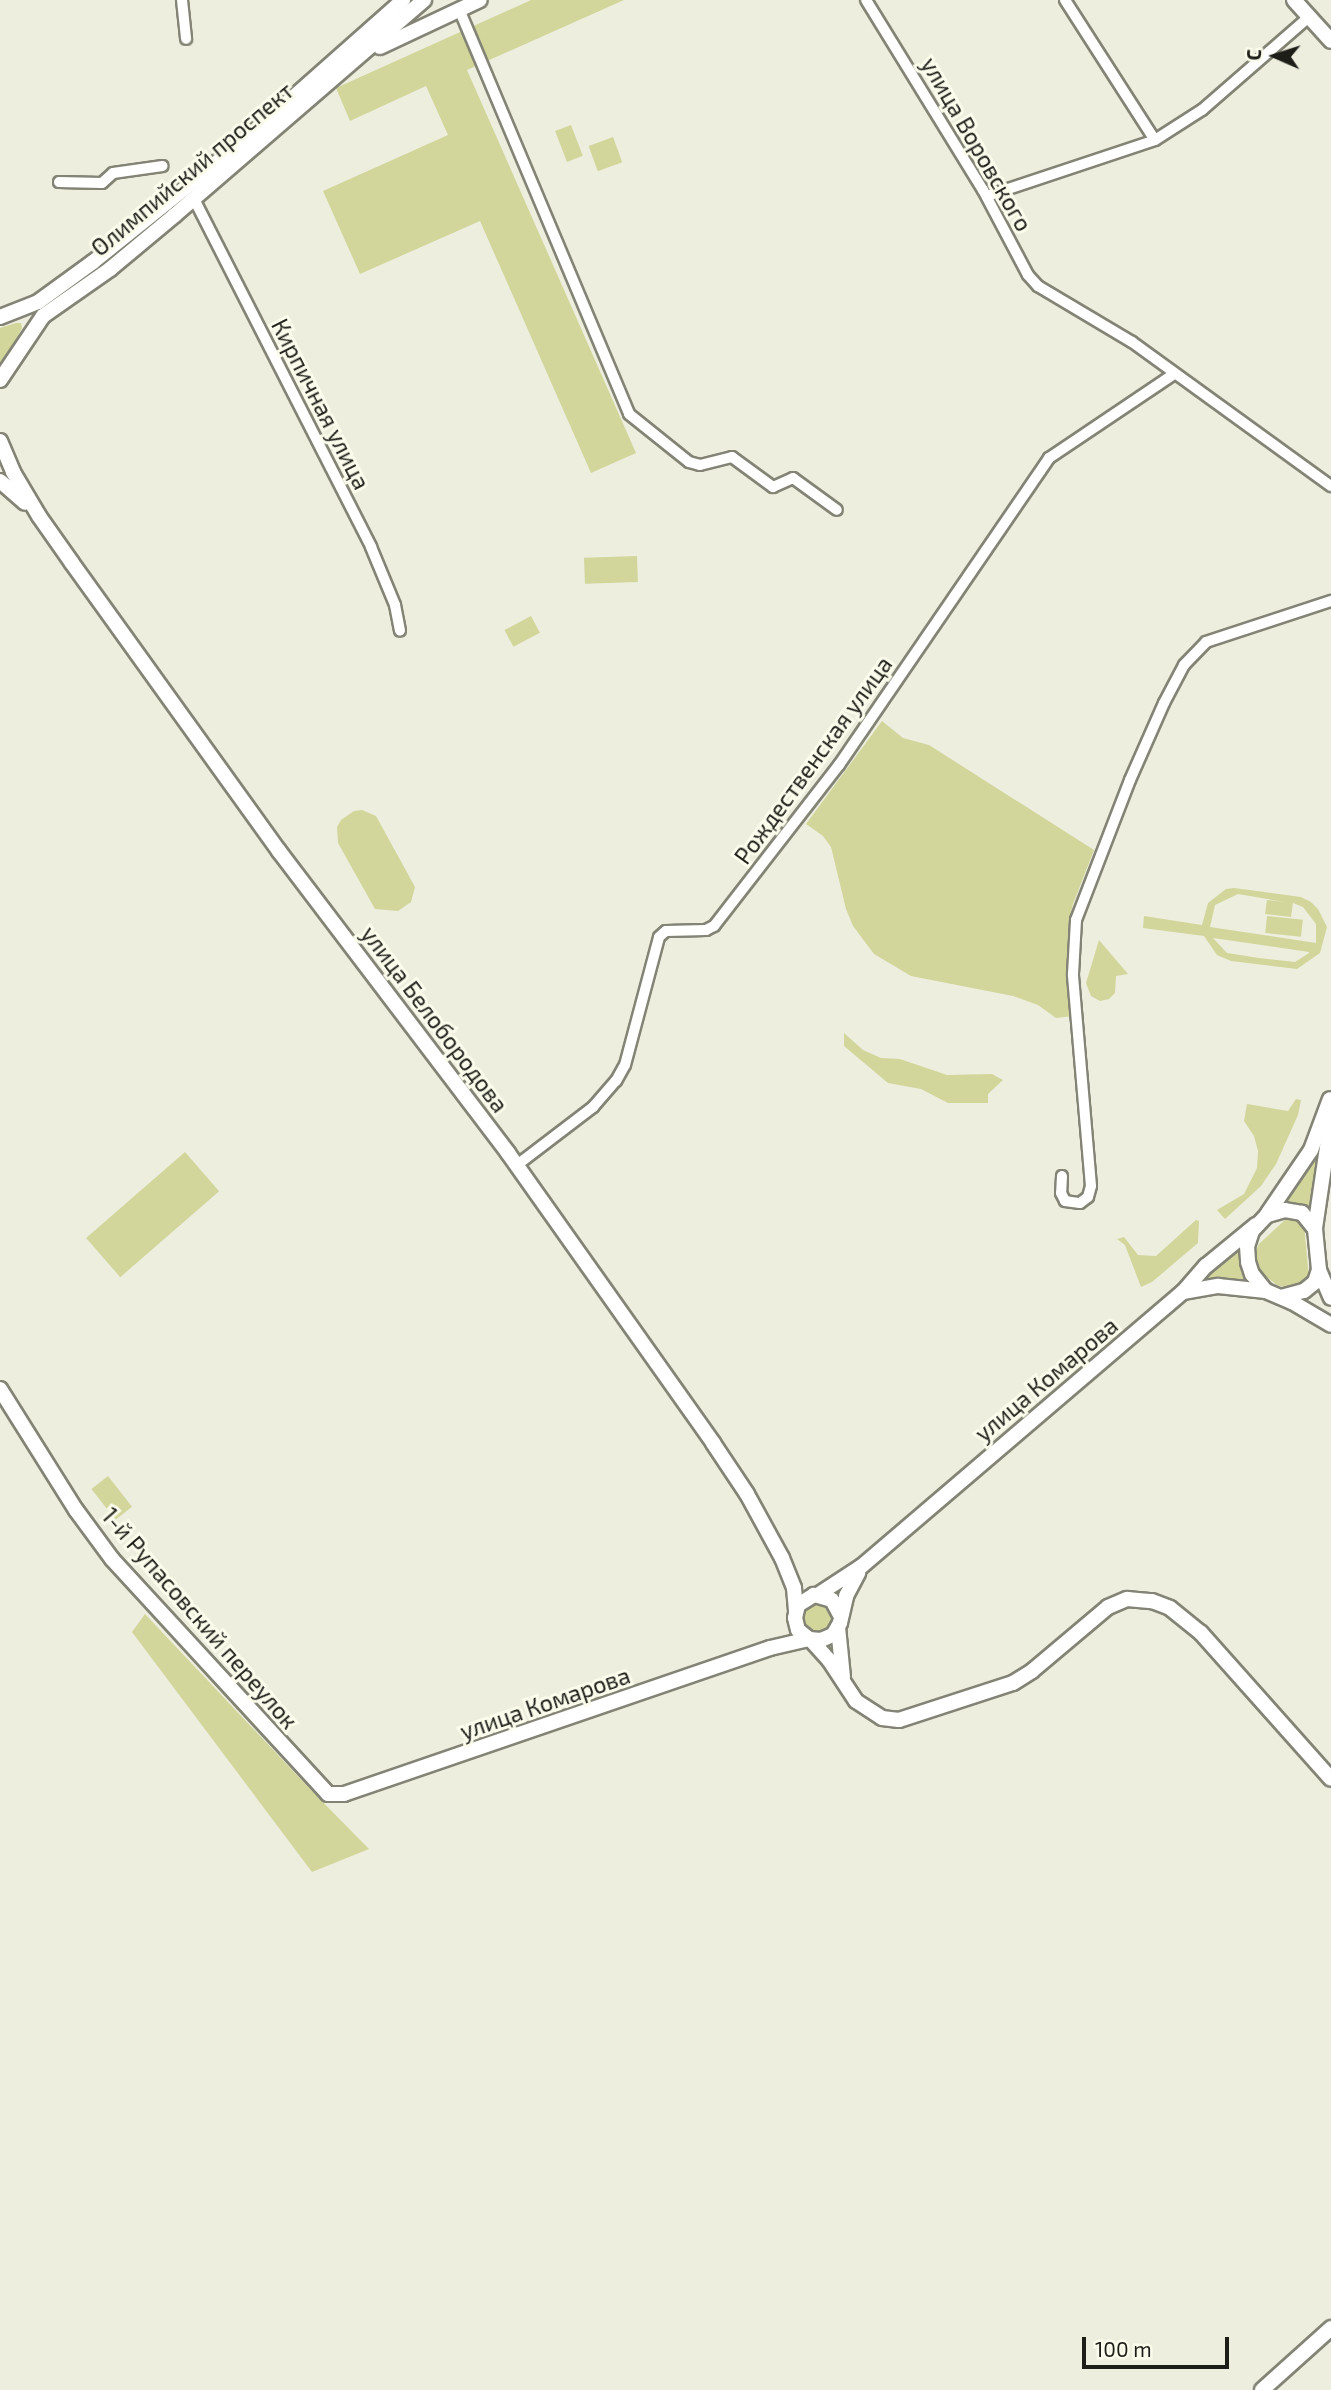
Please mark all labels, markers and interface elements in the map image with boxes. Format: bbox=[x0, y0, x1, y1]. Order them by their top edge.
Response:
north arrow bbox=[1240, 21, 1310, 91]
text: С bbox=[1242, 49, 1265, 61]
street label: улица Воровского bbox=[916, 52, 1038, 236]
street label: Олимпийский проспект bbox=[85, 76, 299, 262]
street label: Кирпичная улица bbox=[266, 314, 376, 494]
street label: Рождественская улица bbox=[728, 651, 898, 869]
street label: улица Белобородова bbox=[356, 920, 514, 1118]
street label: улица Комарова bbox=[969, 1311, 1123, 1447]
street label: 1-й Рупасовский переулок bbox=[96, 1502, 304, 1734]
street label: улица Комарова bbox=[456, 1661, 634, 1745]
scale bar bbox=[1086, 2324, 1233, 2368]
text: 100 m bbox=[1095, 2336, 1152, 2361]

